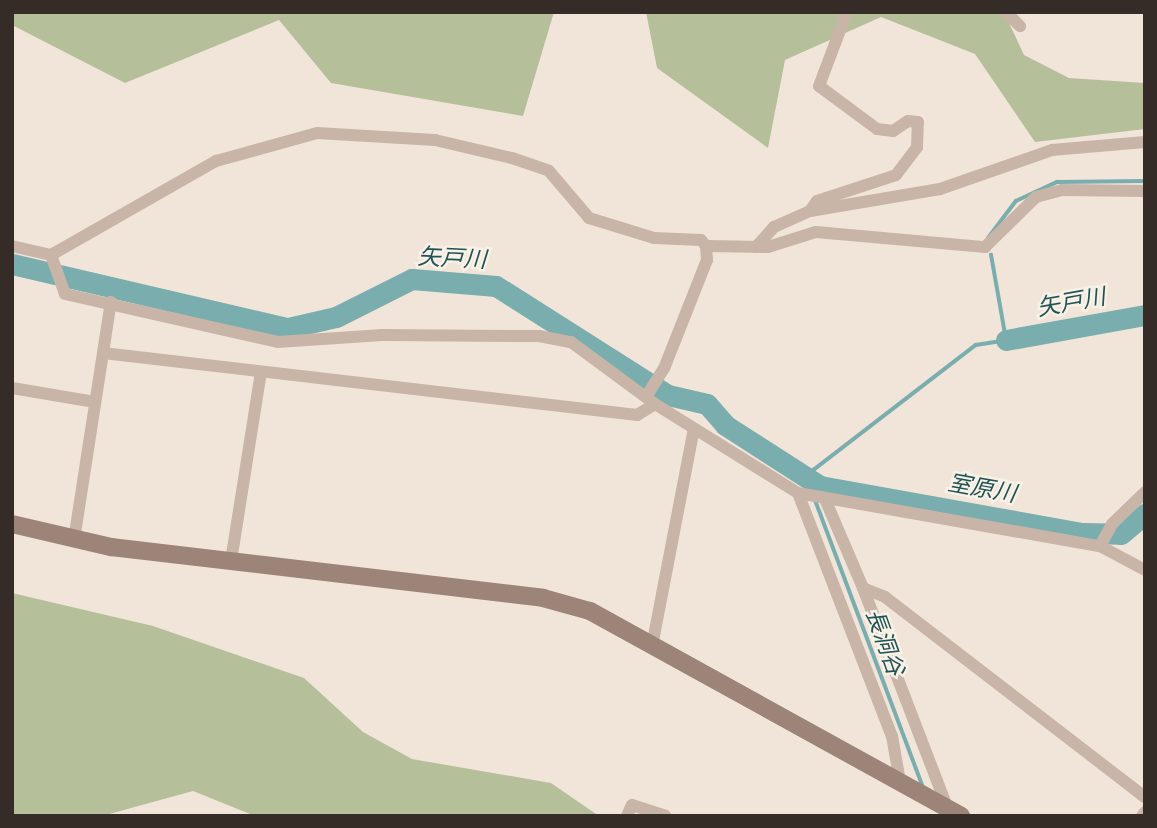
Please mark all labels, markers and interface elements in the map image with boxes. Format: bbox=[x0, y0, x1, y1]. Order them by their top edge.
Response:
water label: 矢戸川 bbox=[417, 242, 487, 274]
water label: 矢戸川 bbox=[1035, 282, 1107, 322]
water label: 室原川 bbox=[946, 468, 1018, 508]
water label: 長洞谷 bbox=[860, 605, 910, 679]

